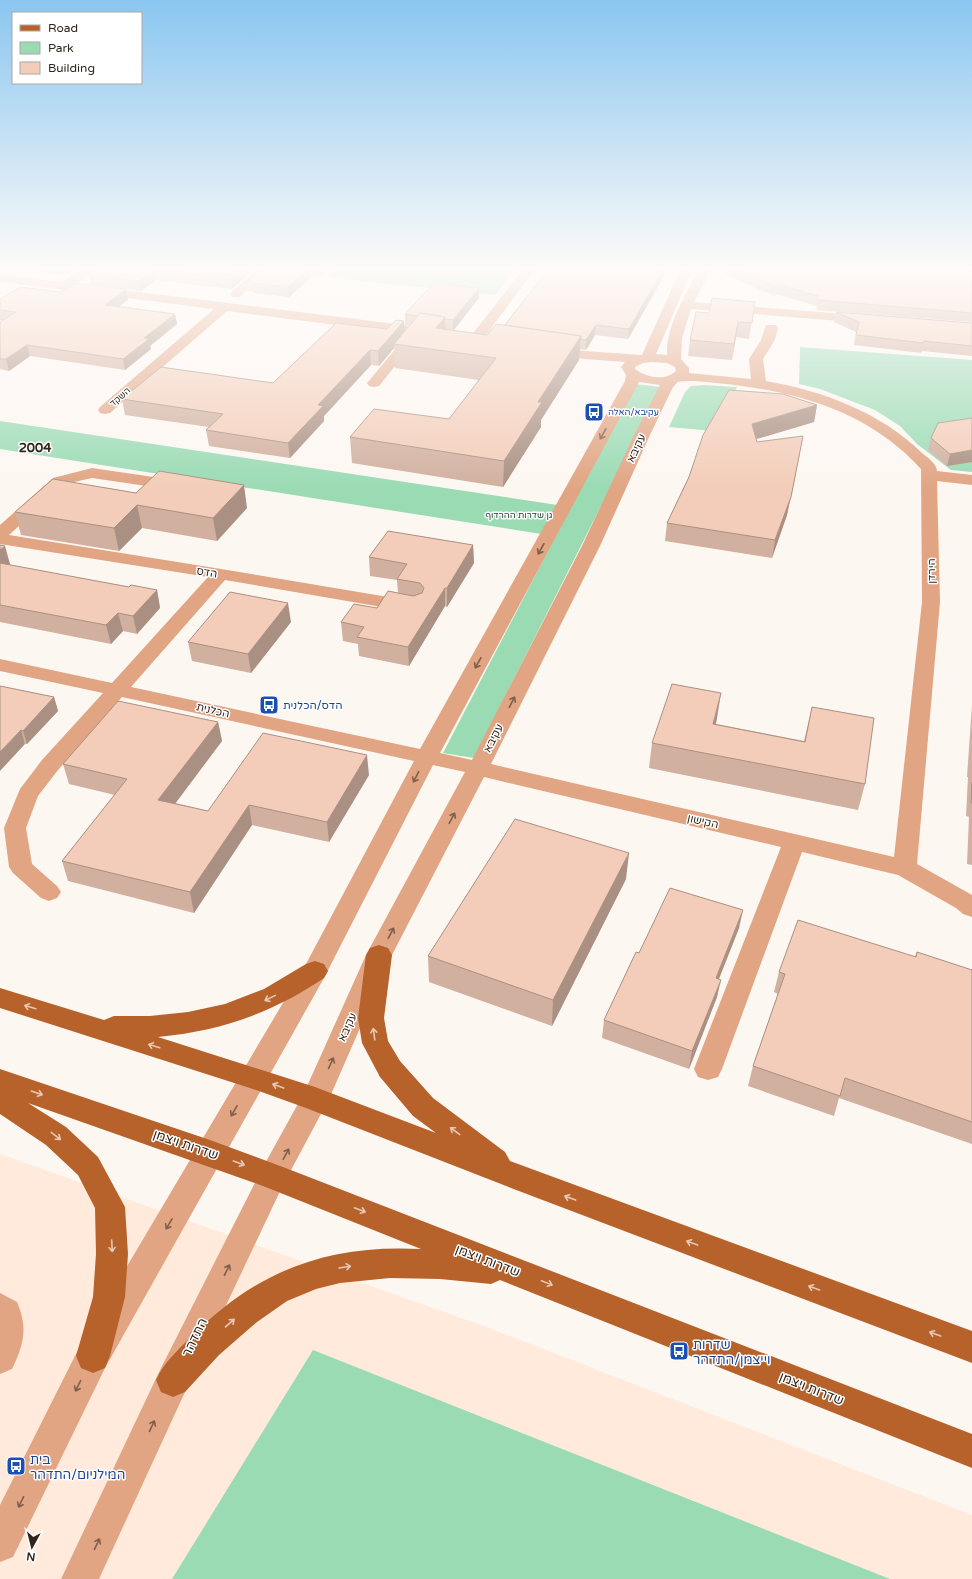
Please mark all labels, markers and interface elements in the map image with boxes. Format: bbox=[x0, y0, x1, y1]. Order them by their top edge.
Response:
legend bbox=[12, 12, 142, 84]
text: Road bbox=[48, 21, 78, 35]
text: Park bbox=[48, 41, 74, 55]
text: Building bbox=[48, 61, 95, 75]
street label: השקד bbox=[108, 385, 133, 409]
bus stop icon: עקיבא/האלה bbox=[583, 401, 605, 423]
place label: עקיבא/האלה bbox=[608, 407, 659, 418]
one-way arrow bbox=[598, 428, 606, 440]
street label: עקיבא bbox=[624, 432, 649, 465]
district label: 2004 bbox=[19, 440, 52, 456]
park label: גן שדרות ההרדוף bbox=[486, 510, 552, 521]
one-way arrow bbox=[536, 542, 544, 554]
street label: הירדן bbox=[925, 558, 938, 584]
street label: הדס bbox=[196, 564, 218, 581]
one-way arrow bbox=[474, 656, 481, 668]
bus stop icon: הדס/הכלנית bbox=[258, 694, 280, 716]
one-way arrow bbox=[509, 697, 516, 709]
place label: הדס/הכלנית bbox=[283, 699, 342, 712]
street label: הכלנית bbox=[195, 700, 231, 721]
street label: עקיבא bbox=[481, 722, 506, 755]
one-way arrow bbox=[412, 771, 419, 783]
one-way arrow bbox=[448, 812, 456, 824]
street label: הקישון bbox=[686, 812, 720, 831]
one-way arrow bbox=[387, 927, 395, 939]
one-way arrow bbox=[264, 995, 276, 1002]
one-way arrow bbox=[25, 1003, 37, 1011]
street label: עקיבא bbox=[335, 1011, 359, 1044]
one-way arrow bbox=[370, 1028, 377, 1041]
one-way arrow bbox=[148, 1042, 161, 1049]
one-way arrow bbox=[327, 1058, 335, 1070]
one-way arrow bbox=[272, 1082, 285, 1089]
one-way arrow bbox=[31, 1090, 43, 1098]
one-way arrow bbox=[230, 1105, 238, 1117]
street label: שדרות ויצמן bbox=[151, 1126, 221, 1164]
one-way arrow bbox=[450, 1127, 461, 1136]
one-way arrow bbox=[50, 1132, 61, 1140]
one-way arrow bbox=[282, 1148, 290, 1160]
one-way arrow bbox=[233, 1160, 245, 1168]
one-way arrow bbox=[564, 1193, 576, 1201]
one-way arrow bbox=[354, 1207, 366, 1214]
one-way arrow bbox=[165, 1218, 173, 1230]
one-way arrow bbox=[108, 1239, 115, 1252]
one-way arrow bbox=[685, 1239, 698, 1246]
street label: שדרות ויצמן bbox=[453, 1241, 522, 1281]
one-way arrow bbox=[339, 1263, 352, 1271]
one-way arrow bbox=[224, 1264, 231, 1276]
one-way arrow bbox=[540, 1279, 552, 1287]
one-way arrow bbox=[808, 1284, 820, 1292]
street label: התדהר bbox=[179, 1315, 211, 1359]
one-way arrow bbox=[225, 1318, 235, 1327]
one-way arrow bbox=[930, 1329, 942, 1337]
place label: שדרות וייצמן/התדהר bbox=[693, 1337, 770, 1368]
bus stop icon: שדרות וייצמן/התדהר bbox=[668, 1340, 690, 1362]
street label: שדרות ויצמן bbox=[777, 1369, 846, 1409]
one-way arrow bbox=[74, 1380, 81, 1392]
one-way arrow bbox=[149, 1420, 156, 1432]
place label: בית המילניום/התדהר bbox=[30, 1452, 125, 1483]
bus stop icon: בית המילניום/התדהר bbox=[5, 1455, 27, 1477]
one-way arrow bbox=[17, 1496, 24, 1508]
north arrow bbox=[12, 1527, 52, 1567]
one-way arrow bbox=[94, 1538, 101, 1550]
text: N bbox=[26, 1549, 36, 1563]

